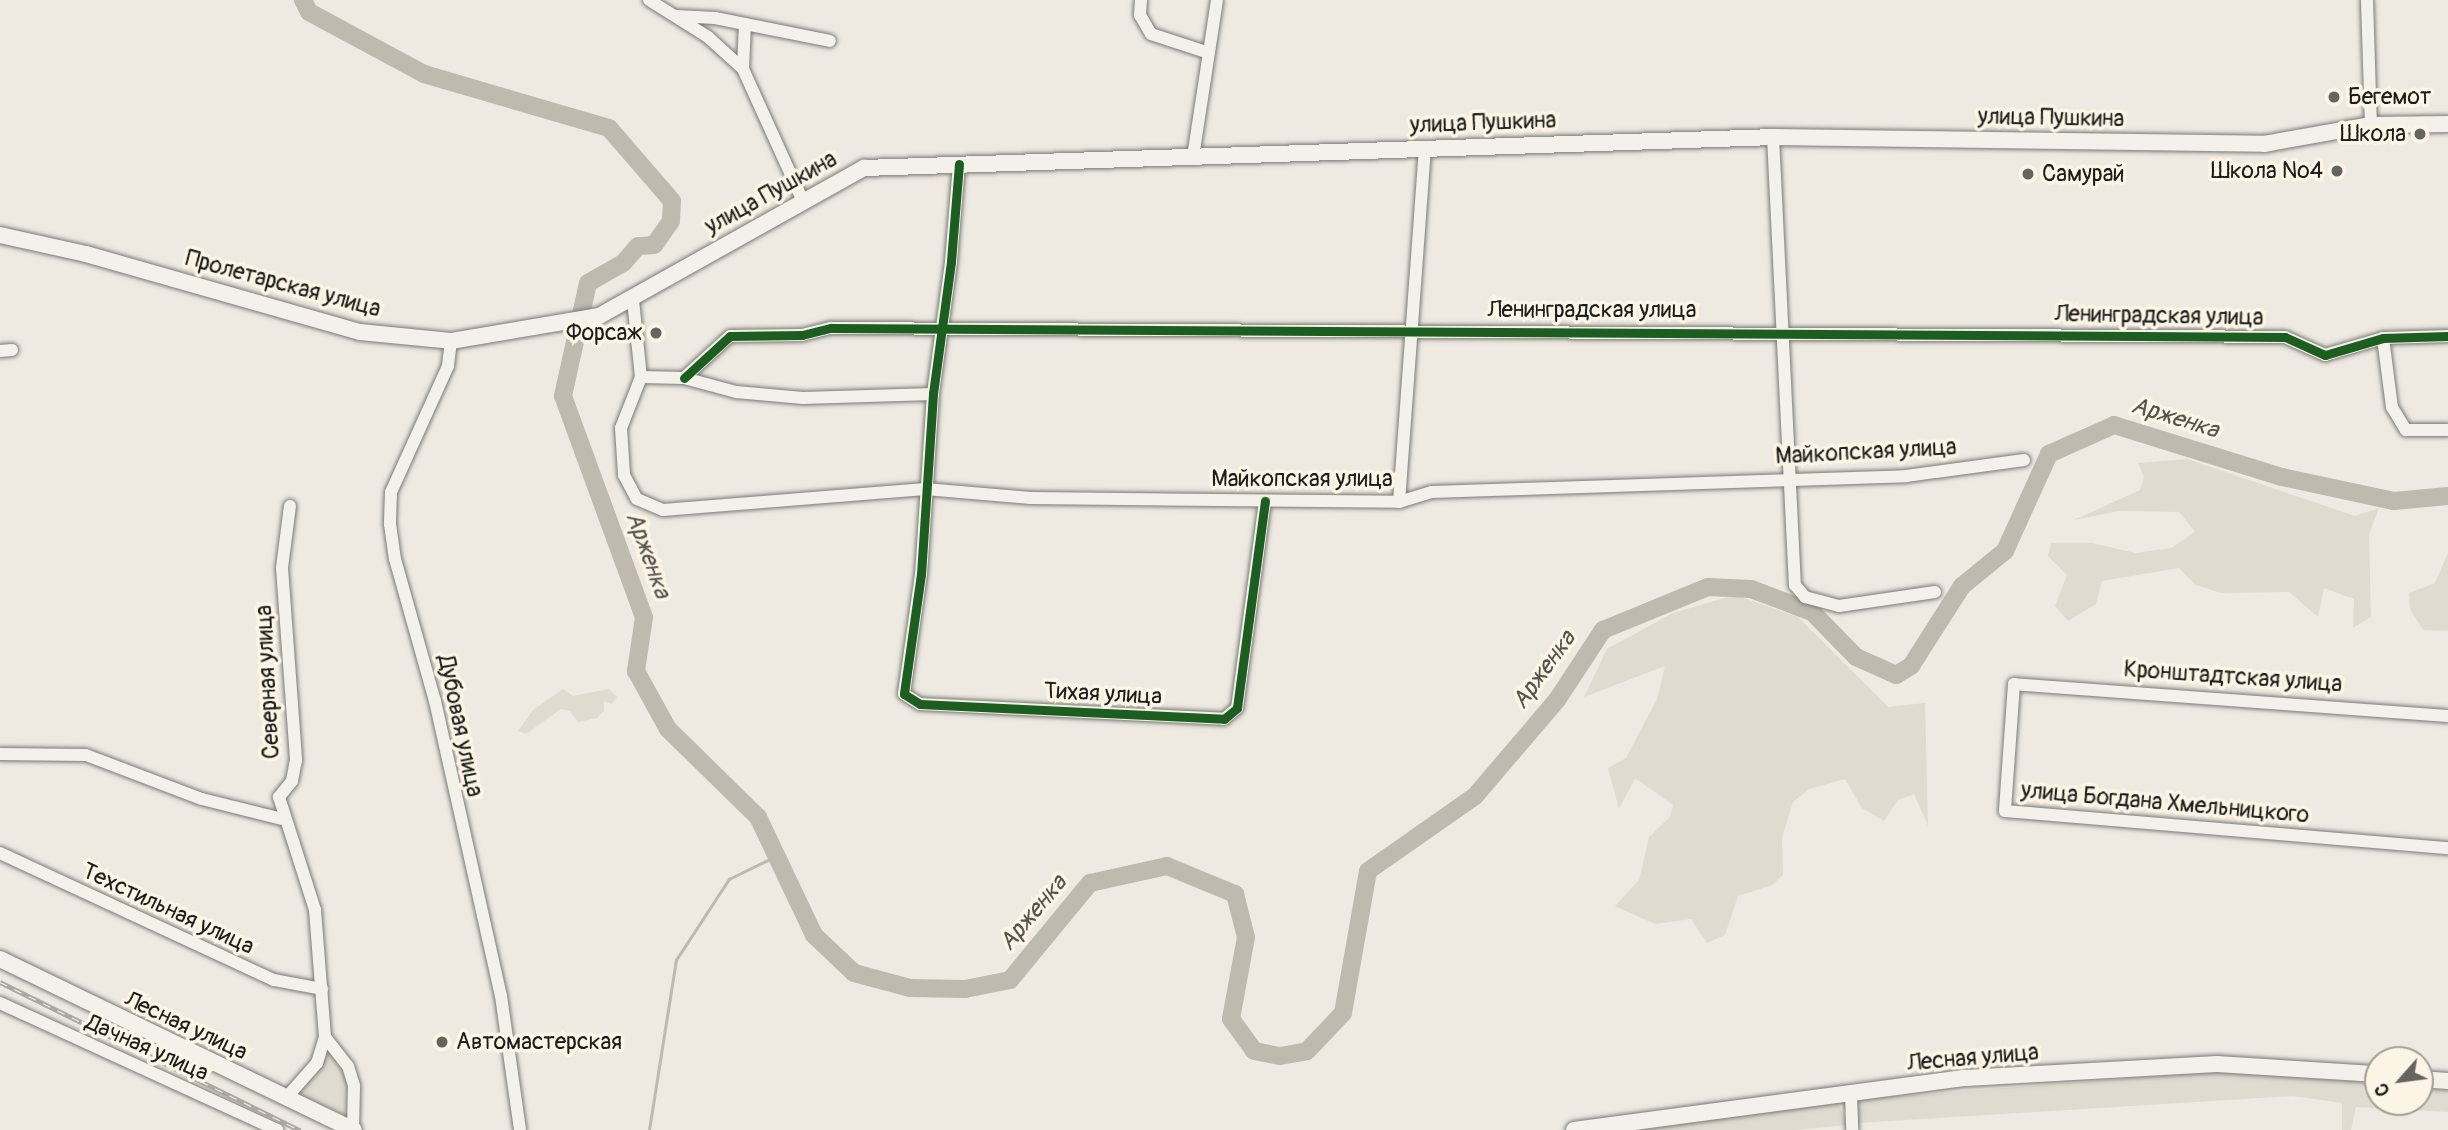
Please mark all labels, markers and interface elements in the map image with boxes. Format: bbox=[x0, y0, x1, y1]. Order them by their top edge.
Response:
place label: Бегемот bbox=[2348, 83, 2431, 111]
marker: Бегемот bbox=[2326, 89, 2342, 105]
street label: улица Пушкина bbox=[1978, 103, 2124, 133]
street label: улица Пушкина bbox=[1409, 107, 1557, 139]
place label: Школа bbox=[2340, 120, 2406, 148]
marker: Школа bbox=[2412, 126, 2428, 142]
street label: улица Пушкина bbox=[700, 145, 842, 241]
place label: Школа №4 bbox=[2211, 157, 2323, 185]
place label: Самурай bbox=[2042, 160, 2124, 188]
marker: Школа №4 bbox=[2329, 163, 2345, 179]
marker: Самурай bbox=[2020, 166, 2036, 182]
street label: Пролетарская улица bbox=[182, 245, 384, 323]
street label: Ленинградская улица bbox=[1488, 296, 1696, 324]
street label: Ленинградская улица bbox=[2054, 300, 2264, 332]
place label: Форсаж bbox=[566, 319, 642, 347]
marker: Форсаж bbox=[648, 325, 664, 341]
water label: Арженка bbox=[2128, 391, 2222, 445]
street label: Майкопская улица bbox=[1775, 433, 1957, 471]
street label: Майкопская улица bbox=[1211, 465, 1393, 493]
water label: Арженка bbox=[619, 508, 677, 602]
street label: Северная улица bbox=[250, 604, 286, 760]
water label: Арженка bbox=[1506, 625, 1582, 715]
street label: Дубовая улица bbox=[432, 653, 488, 799]
street label: Кронштадтская улица bbox=[2123, 656, 2343, 698]
street label: Тихая улица bbox=[1043, 677, 1163, 711]
street label: улица Богдана Хмельницкого bbox=[2020, 777, 2310, 829]
street label: Техстильная улица bbox=[78, 857, 258, 961]
water label: Арженка bbox=[993, 869, 1073, 957]
street label: Лесная улица bbox=[120, 986, 252, 1066]
street label: Дачная улица bbox=[81, 1009, 213, 1087]
place label: Автомастерская bbox=[456, 1028, 622, 1056]
marker: Автомастерская bbox=[434, 1034, 450, 1050]
street label: Лесная улица bbox=[1906, 1038, 2040, 1078]
north arrow bbox=[2364, 1046, 2434, 1116]
text: С bbox=[2369, 1079, 2396, 1101]

